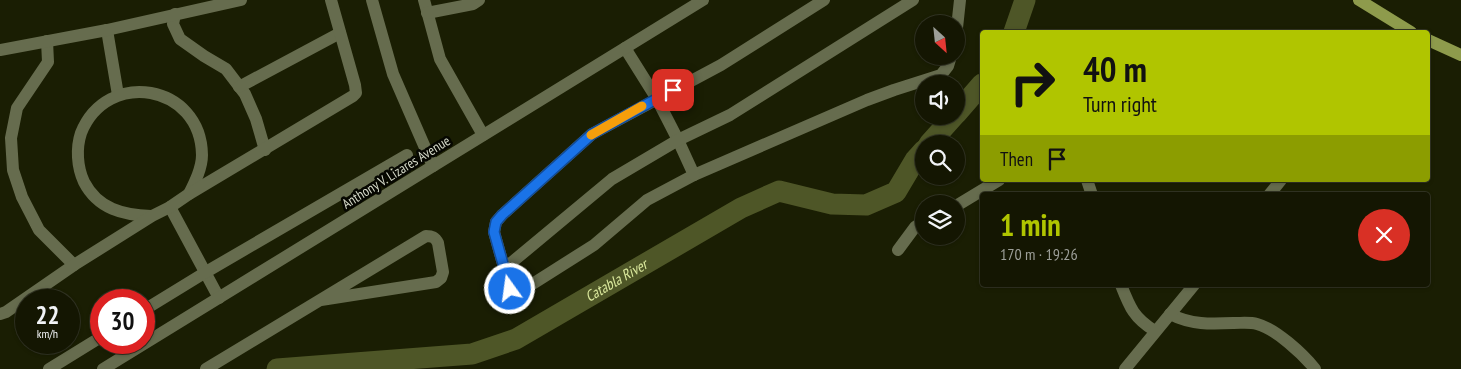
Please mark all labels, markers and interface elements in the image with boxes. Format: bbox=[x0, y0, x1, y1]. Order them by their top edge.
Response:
north arrow bbox=[915, 15, 965, 65]
map controls bbox=[915, 15, 965, 245]
text: 40 m bbox=[1083, 46, 1147, 92]
icon: right bbox=[1000, 50, 1065, 115]
pin bbox=[652, 69, 694, 111]
button: sound bbox=[915, 75, 965, 125]
icon: arrive bbox=[659, 76, 687, 104]
text: Turn right bbox=[1083, 90, 1157, 118]
street label: Anthony V. Lizares Avenue bbox=[339, 131, 454, 213]
button: search bbox=[915, 135, 965, 185]
icon: arrive bbox=[1043, 145, 1071, 173]
text: Then bbox=[1000, 147, 1033, 171]
button: layers bbox=[915, 195, 965, 245]
text: 1 min bbox=[1000, 205, 1061, 244]
button: close bbox=[1358, 209, 1410, 261]
text: 170 m · 19:26 bbox=[1000, 244, 1078, 264]
water label: Catabla River bbox=[581, 254, 652, 306]
position arrow bbox=[483, 262, 535, 314]
speed limit sign: 30 bbox=[90, 289, 155, 354]
text: 22 bbox=[36, 299, 59, 331]
text: km/h bbox=[37, 326, 58, 341]

